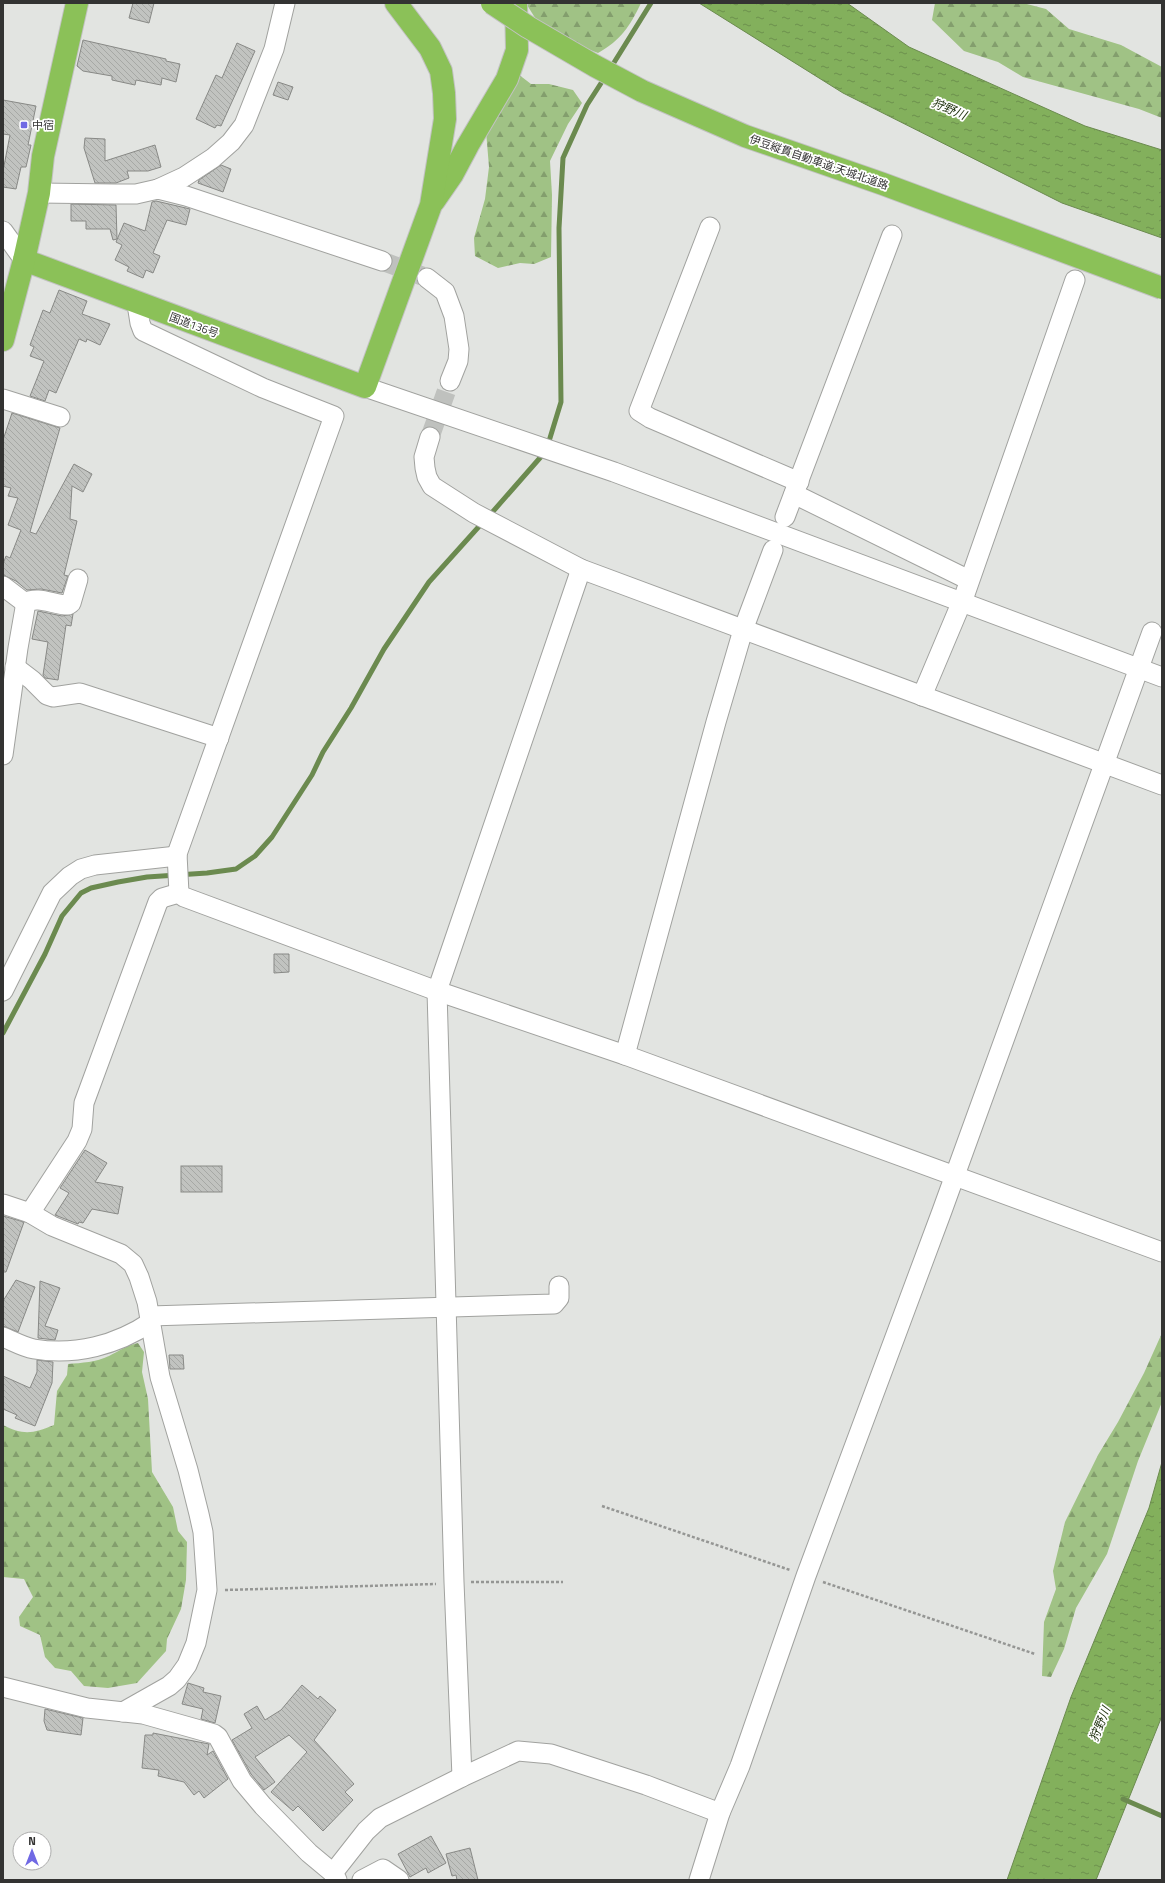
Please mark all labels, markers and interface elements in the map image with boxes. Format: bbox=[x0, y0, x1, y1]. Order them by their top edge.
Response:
water label: 狩野川 bbox=[929, 93, 971, 125]
place label: 中宿 bbox=[32, 117, 54, 133]
marker: 中宿 bbox=[19, 120, 29, 130]
street label: 伊豆縦貫自動車道;天城北道路 bbox=[747, 131, 891, 193]
street label: 国道136号 bbox=[167, 309, 221, 341]
water label: 狩野川 bbox=[1084, 1702, 1116, 1744]
north arrow bbox=[12, 1831, 52, 1871]
text: N bbox=[28, 1833, 36, 1849]

